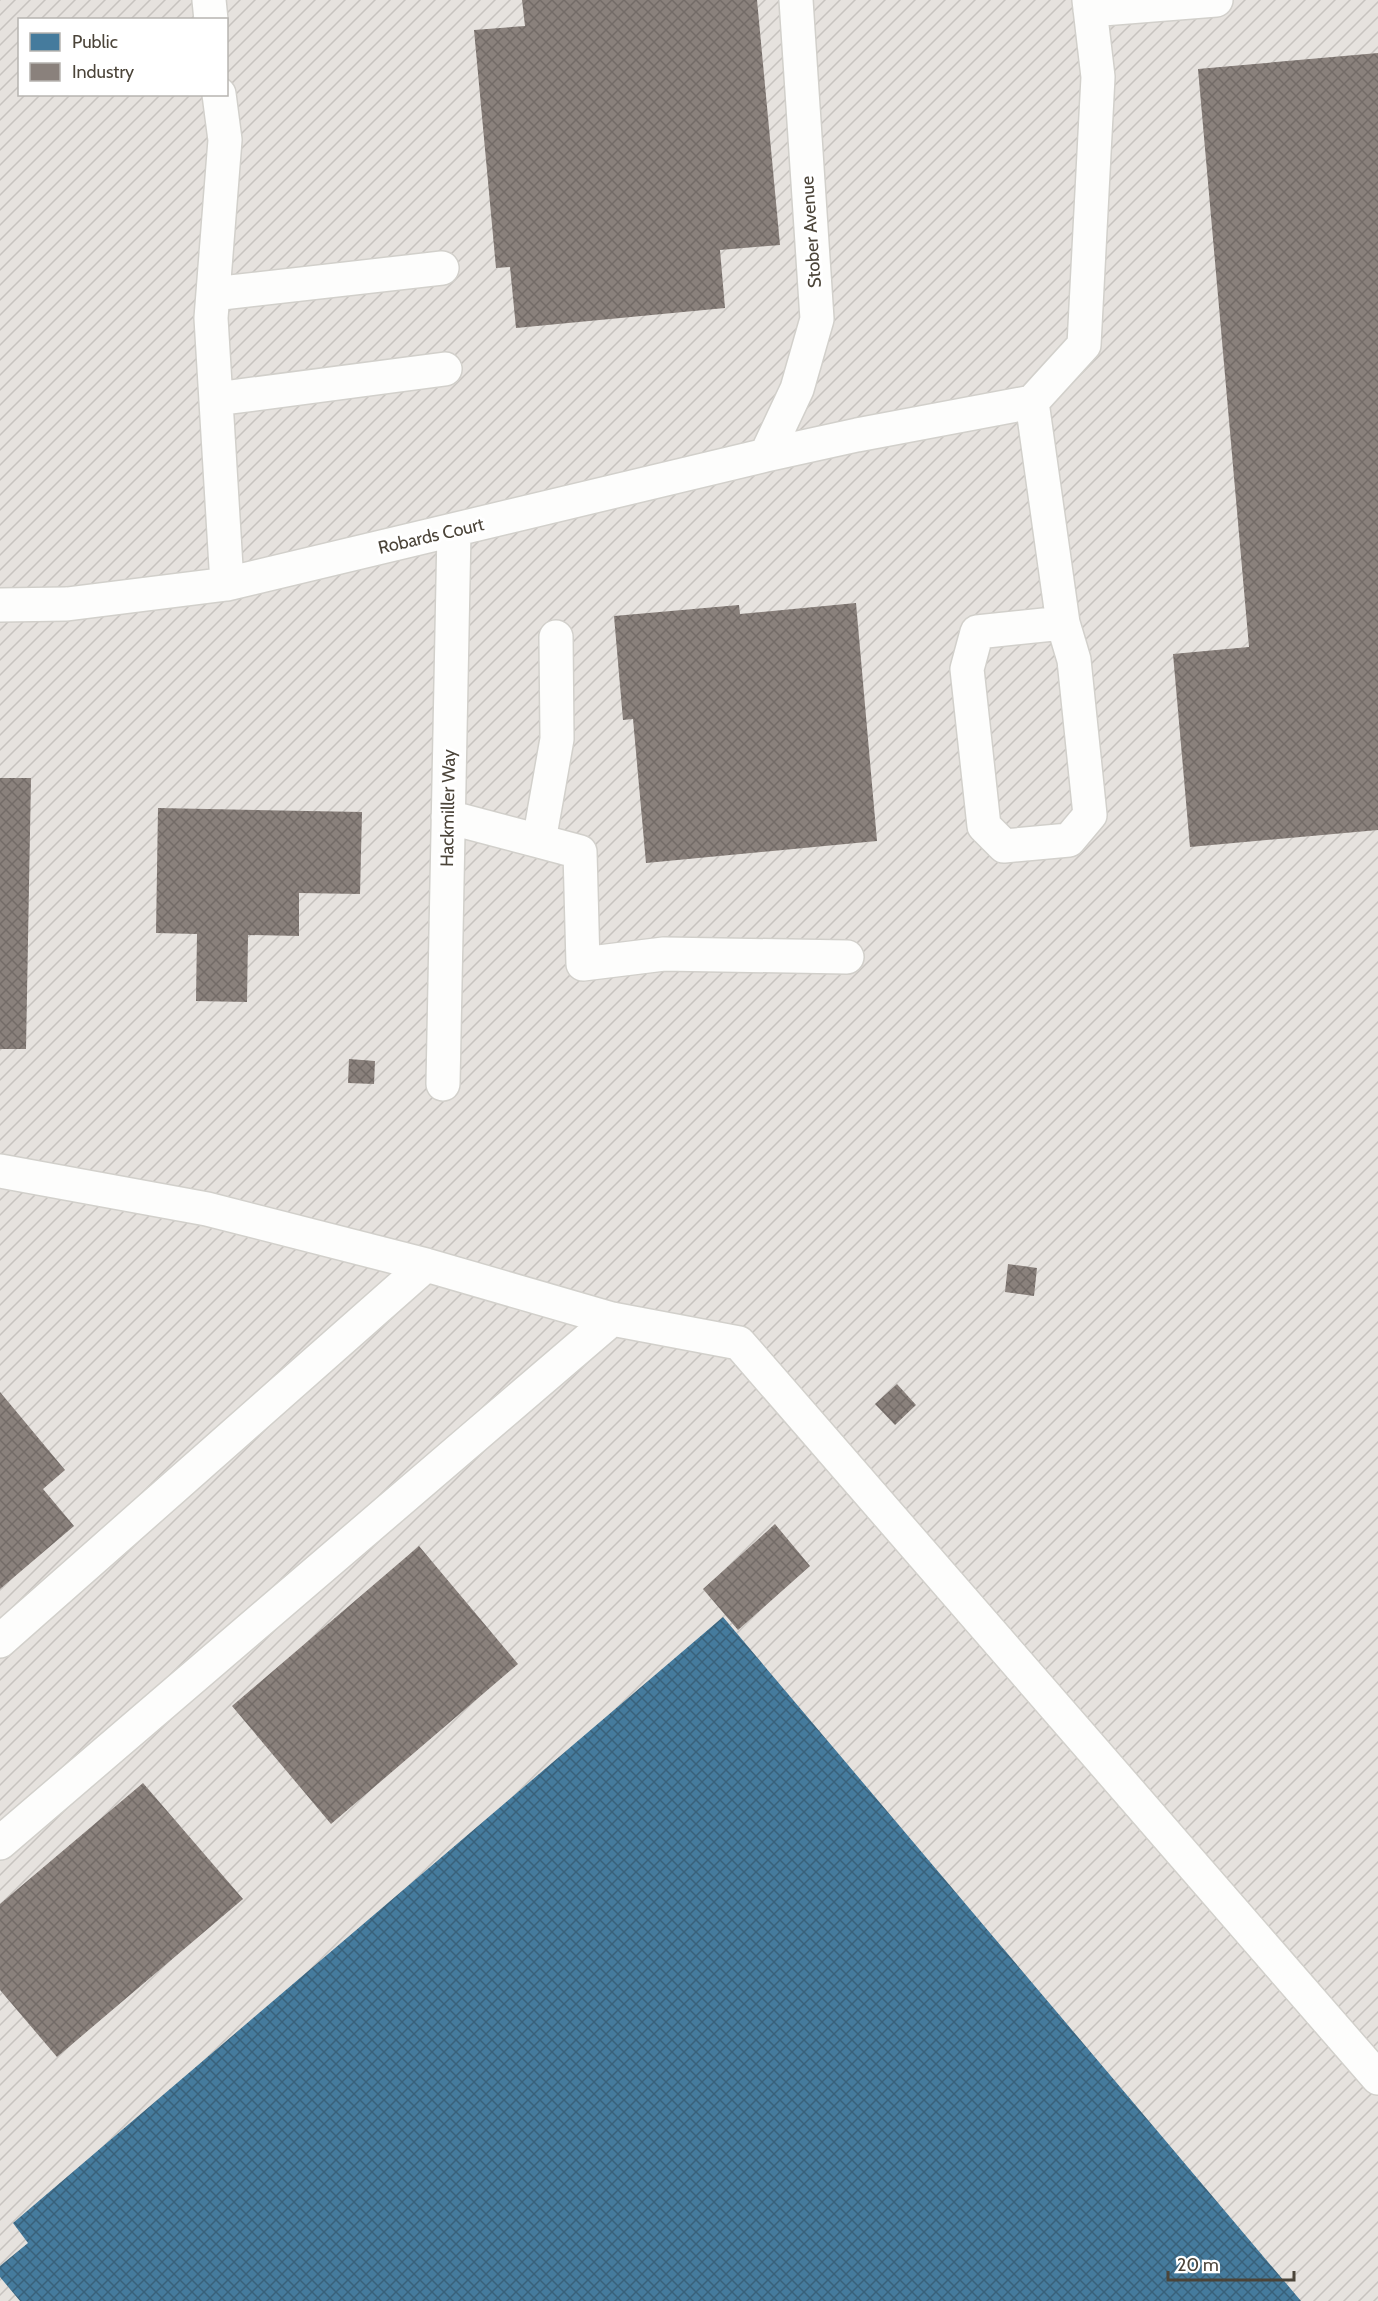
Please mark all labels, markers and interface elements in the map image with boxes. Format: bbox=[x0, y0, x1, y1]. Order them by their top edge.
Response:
legend bbox=[18, 18, 228, 96]
text: Public bbox=[72, 31, 118, 53]
text: Industry bbox=[72, 61, 134, 83]
street label: Stober Avenue bbox=[796, 175, 826, 289]
street label: Robards Court bbox=[376, 513, 486, 559]
street label: Hackmiller Way bbox=[436, 749, 460, 867]
scale bar bbox=[1168, 2244, 1294, 2282]
text: 20 m bbox=[1177, 2254, 1219, 2276]

